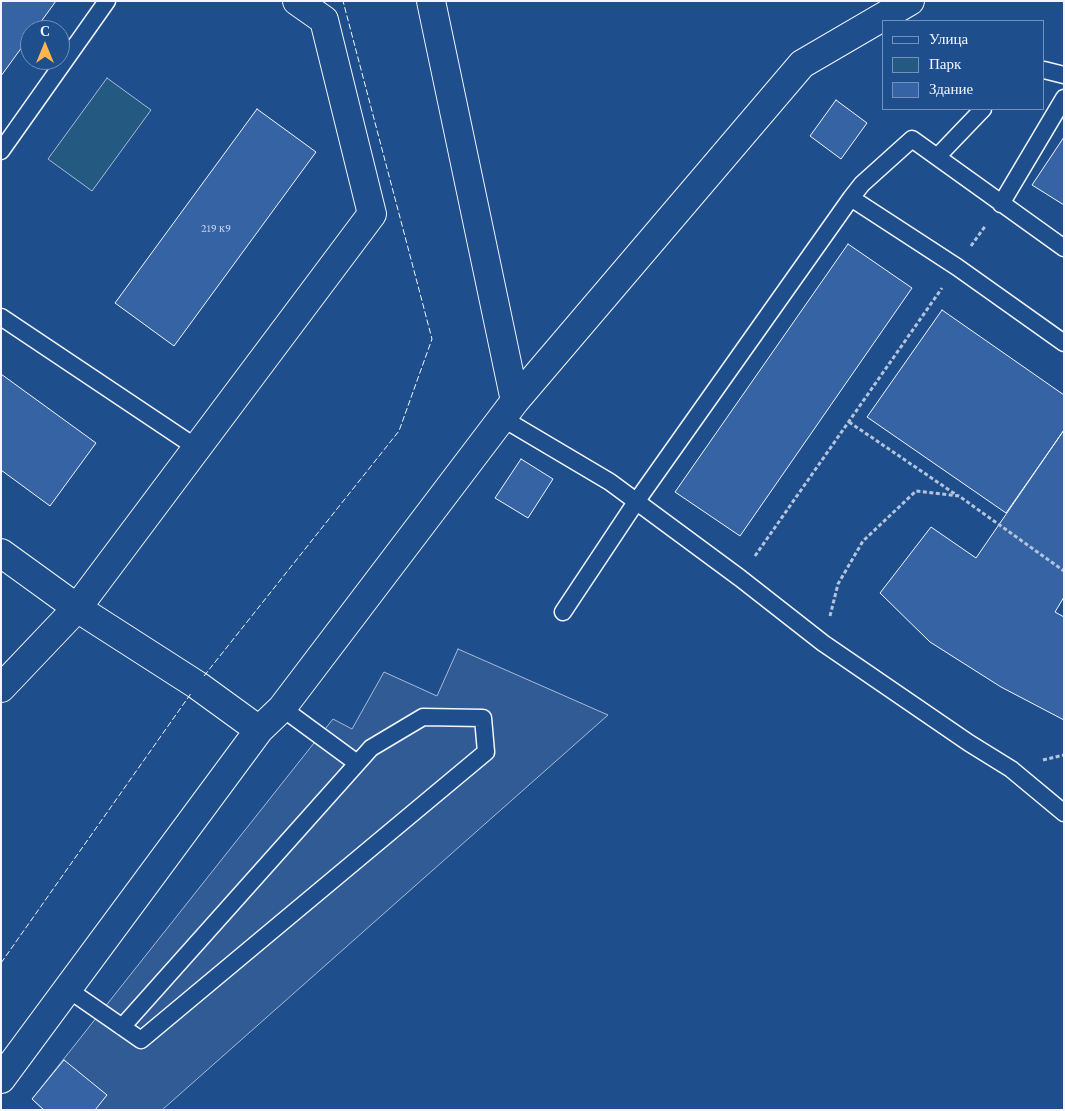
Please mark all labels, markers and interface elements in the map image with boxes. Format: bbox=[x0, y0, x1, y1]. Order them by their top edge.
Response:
north arrow bbox=[20, 20, 70, 70]
legend bbox=[882, 20, 1045, 110]
text: С bbox=[40, 23, 50, 39]
text: Улица bbox=[929, 31, 968, 47]
text: Парк bbox=[929, 56, 961, 72]
text: Здание bbox=[929, 81, 973, 97]
house number: 219 к9 bbox=[201, 221, 231, 235]

